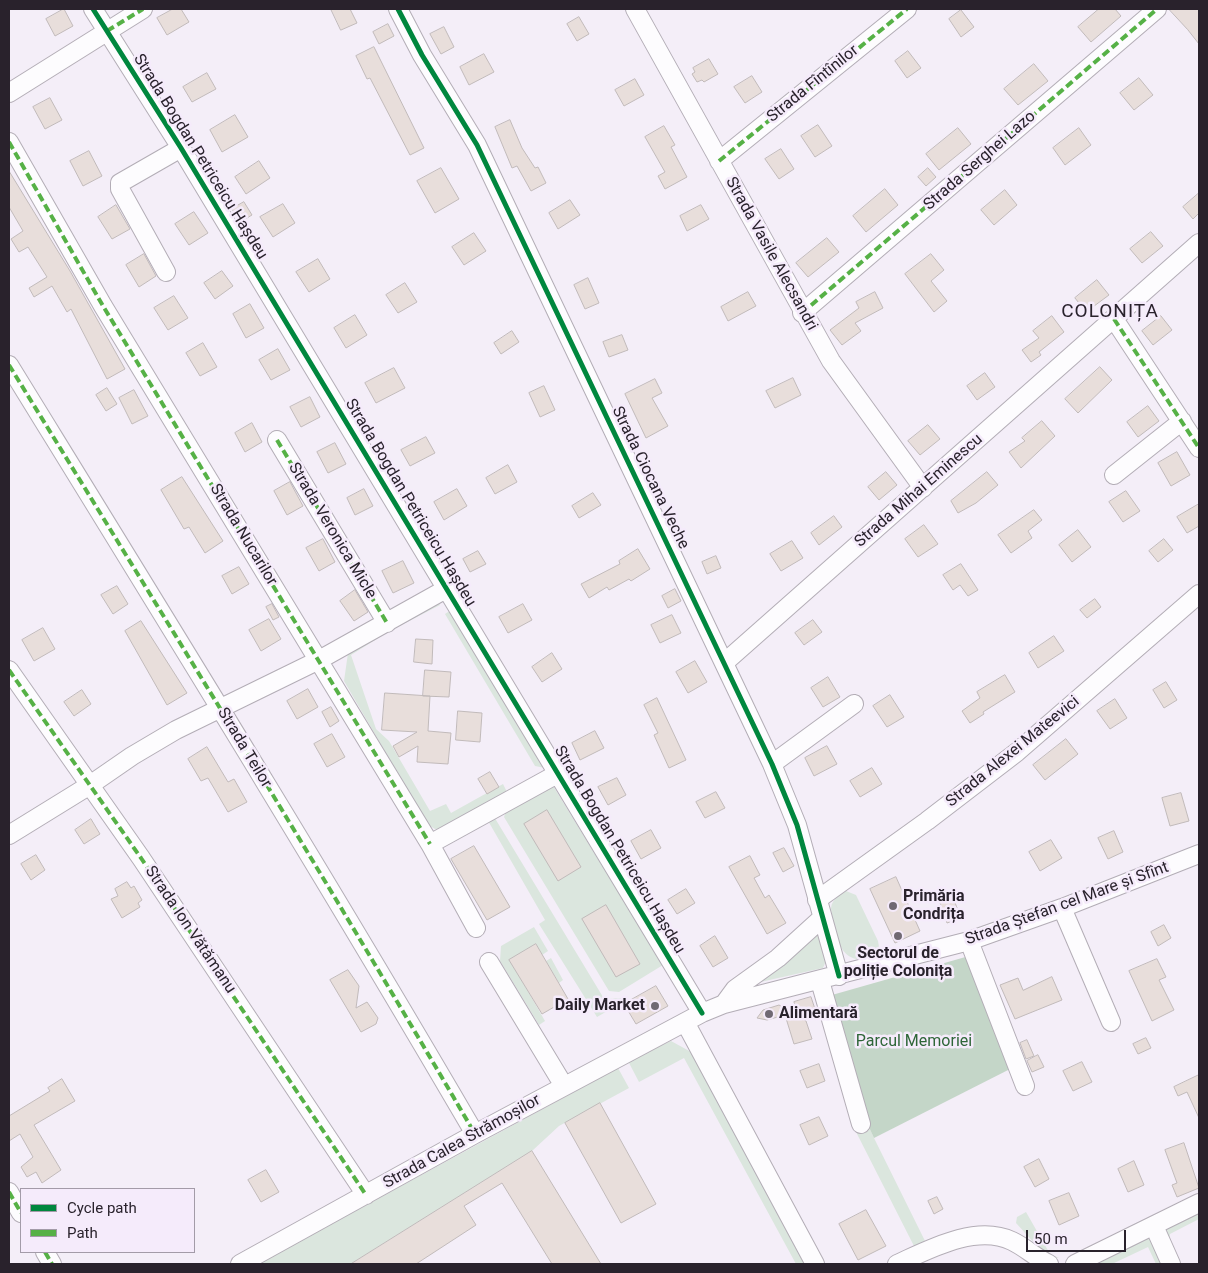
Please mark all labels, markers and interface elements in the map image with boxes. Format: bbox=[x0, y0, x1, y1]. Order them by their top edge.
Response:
street label: Strada Fîntînilor bbox=[763, 41, 863, 127]
street label: Strada Bogdan Petriceicu Hașdeu bbox=[129, 51, 271, 263]
street label: Strada Serghei Lazo bbox=[920, 107, 1040, 215]
street label: Strada Vasile Alecsandri bbox=[721, 174, 821, 334]
district label: COLONIȚA bbox=[1060, 301, 1160, 323]
street label: Strada Bogdan Petriceicu Hașdeu bbox=[340, 396, 480, 610]
street label: Strada Ciocana Veche bbox=[607, 404, 693, 552]
street label: Strada Mihai Eminescu bbox=[851, 430, 987, 552]
street label: Strada Veronica Micle bbox=[284, 459, 380, 603]
street label: Strada Nucarilor bbox=[205, 481, 281, 589]
street label: Strada Alexei Mateevici bbox=[943, 692, 1083, 812]
street label: Strada Teilor bbox=[213, 705, 275, 791]
street label: Strada Bogdan Petriceicu Hașdeu bbox=[549, 743, 689, 957]
street label: Strada Ștefan cel Mare și Sfînt bbox=[963, 858, 1171, 950]
street label: Strada Ion Vătămanu bbox=[140, 863, 240, 997]
place label: Primăria Condrița bbox=[903, 887, 965, 925]
marker: Primăria Condrița bbox=[887, 900, 899, 912]
marker: Sectorul de poliție Colonița bbox=[892, 930, 904, 942]
place label: Sectorul de poliție Colonița bbox=[844, 944, 952, 982]
place label: Daily Market bbox=[555, 996, 645, 1016]
marker: Daily Market bbox=[649, 1000, 661, 1012]
place label: Alimentară bbox=[779, 1004, 858, 1024]
marker: Alimentară bbox=[763, 1008, 775, 1020]
park label: Parcul Memoriei bbox=[856, 1032, 972, 1052]
street label: Strada Calea Strămoșilor bbox=[380, 1091, 544, 1193]
legend bbox=[20, 1188, 195, 1253]
text: Cycle path bbox=[67, 1199, 137, 1217]
scale bar bbox=[1028, 1220, 1128, 1252]
text: Path bbox=[67, 1224, 98, 1242]
text: 50 m bbox=[1034, 1230, 1068, 1248]

